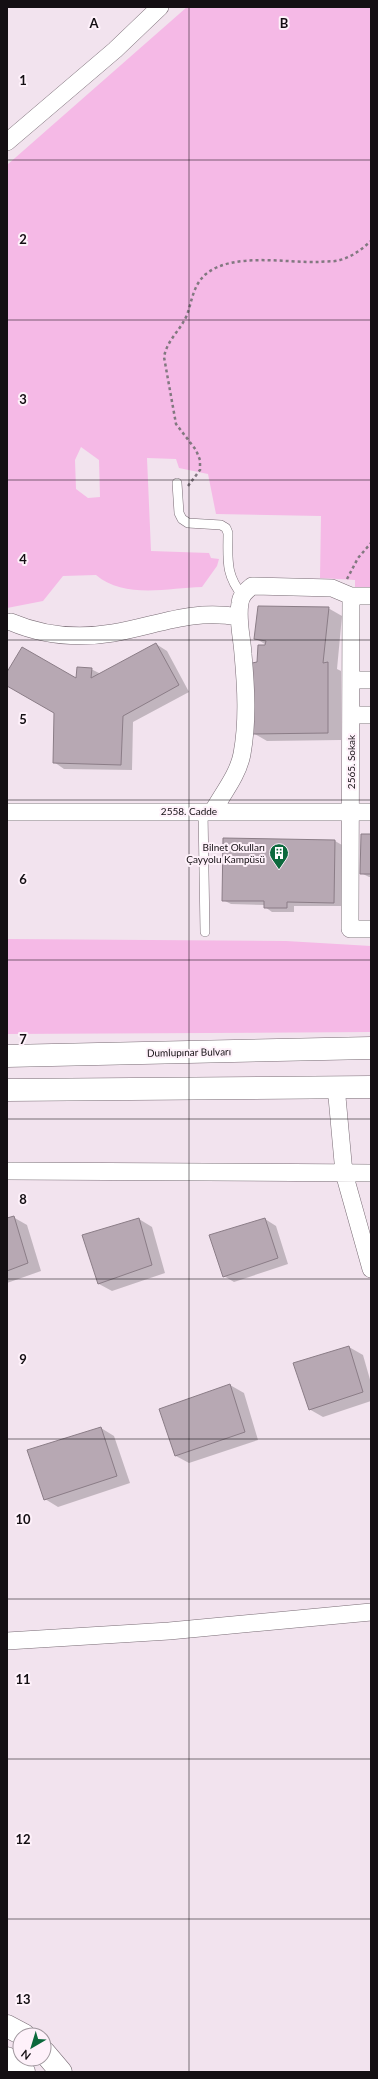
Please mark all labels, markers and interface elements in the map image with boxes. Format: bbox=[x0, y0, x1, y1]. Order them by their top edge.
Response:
text: A bbox=[88, 15, 99, 31]
text: B bbox=[280, 15, 289, 31]
text: 1 bbox=[19, 72, 27, 88]
text: 2 bbox=[19, 231, 27, 247]
text: 3 bbox=[19, 391, 27, 407]
text: 4 bbox=[19, 551, 27, 567]
text: 5 bbox=[19, 711, 27, 727]
street label: 2565. Sokak bbox=[345, 734, 357, 789]
street label: 2558. Cadde bbox=[161, 805, 217, 817]
place label: Bilnet Okulları Çayyolu Kampüsü bbox=[186, 841, 265, 865]
building icon: Bilnet Okulları Çayyolu Kampüsü bbox=[268, 842, 290, 870]
text: 6 bbox=[19, 871, 27, 887]
text: 7 bbox=[19, 1031, 27, 1047]
street label: Dumlupınar Bulvarı bbox=[147, 1045, 231, 1059]
text: 8 bbox=[19, 1191, 27, 1207]
text: 9 bbox=[19, 1351, 27, 1367]
text: 10 bbox=[15, 1511, 31, 1527]
text: 11 bbox=[15, 1671, 31, 1687]
text: 12 bbox=[15, 1831, 31, 1847]
text: 13 bbox=[15, 1991, 31, 2007]
north arrow bbox=[12, 2027, 52, 2067]
text: N bbox=[18, 2048, 33, 2063]

